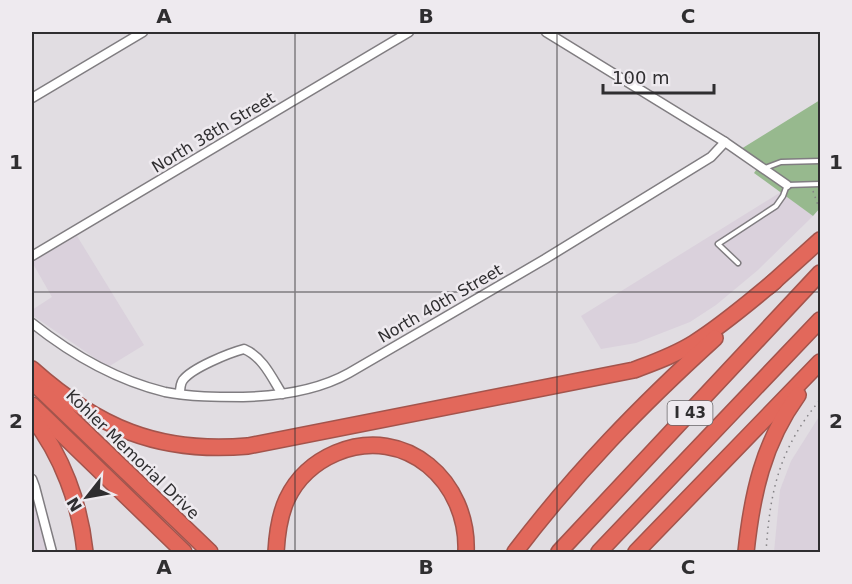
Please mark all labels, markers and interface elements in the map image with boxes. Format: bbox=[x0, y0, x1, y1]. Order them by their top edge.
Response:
text: A bbox=[156, 4, 172, 28]
text: B bbox=[418, 4, 434, 28]
text: C bbox=[681, 4, 695, 28]
scale bar bbox=[603, 57, 714, 95]
text: 100 m bbox=[612, 67, 670, 88]
street label: North 38th Street bbox=[148, 88, 278, 177]
text: 1 bbox=[9, 150, 23, 174]
text: 1 bbox=[829, 150, 843, 174]
street label: North 40th Street bbox=[375, 260, 506, 347]
street label: Kohler Memorial Drive bbox=[62, 386, 203, 523]
road number: I 43 bbox=[668, 401, 712, 425]
text: 2 bbox=[9, 409, 23, 433]
text: 2 bbox=[829, 409, 843, 433]
north arrow bbox=[57, 467, 117, 527]
text: N bbox=[63, 494, 86, 515]
text: A bbox=[156, 555, 172, 579]
text: B bbox=[418, 555, 434, 579]
text: C bbox=[681, 555, 695, 579]

